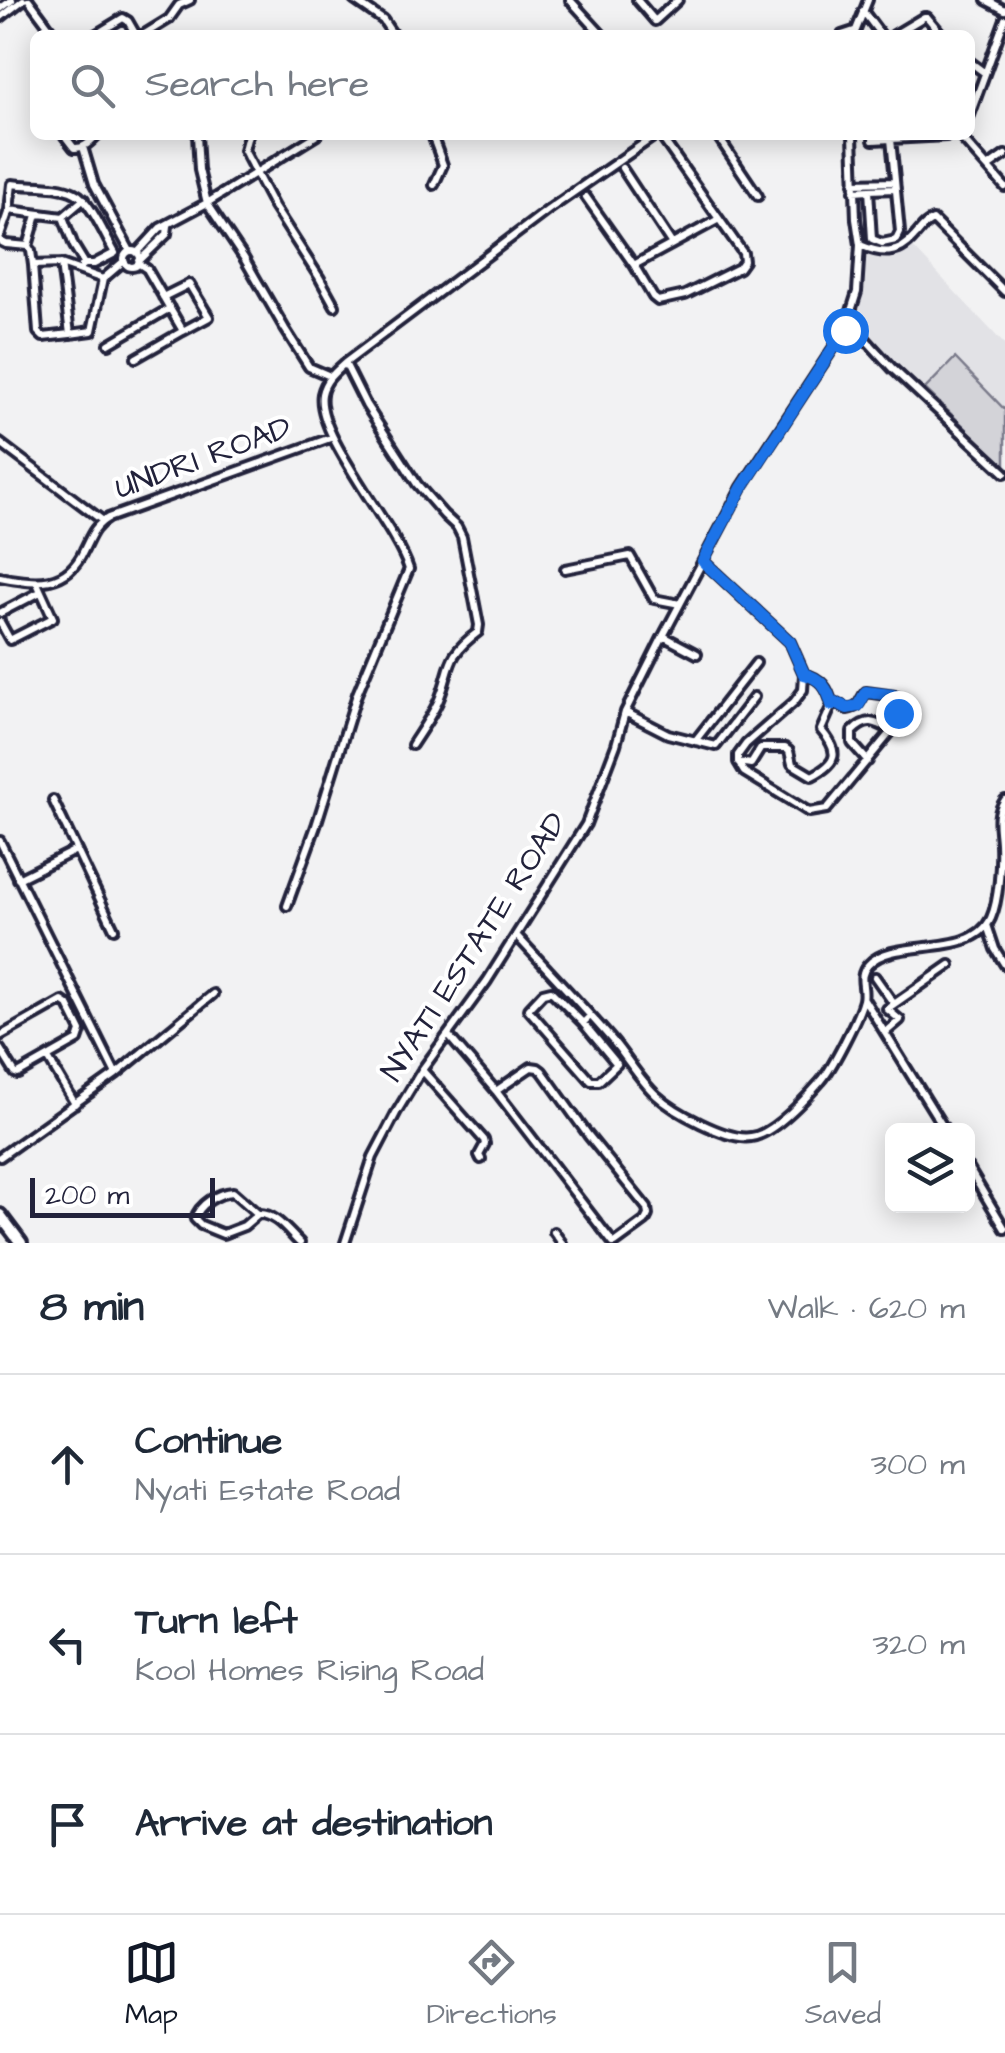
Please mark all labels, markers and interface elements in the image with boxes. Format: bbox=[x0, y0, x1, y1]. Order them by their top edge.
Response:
search box bbox=[30, 30, 975, 140]
icon: search bbox=[65, 58, 120, 113]
text: Search here bbox=[145, 59, 369, 111]
route start bbox=[823, 308, 869, 354]
street label: UNDRI ROAD bbox=[109, 405, 297, 511]
route end bbox=[876, 691, 922, 737]
street label: NYATI ESTATE ROAD bbox=[370, 804, 578, 1090]
map controls bbox=[885, 1123, 975, 1213]
button: layers bbox=[885, 1123, 975, 1213]
scale bar bbox=[30, 1173, 215, 1218]
text: 200 m bbox=[45, 1176, 129, 1215]
text: 8 min bbox=[40, 1279, 144, 1337]
text: Walk · 620 m bbox=[768, 1286, 965, 1331]
text: Continue bbox=[135, 1416, 282, 1468]
icon: ahead bbox=[40, 1437, 95, 1492]
text: 300 m bbox=[871, 1442, 965, 1487]
text: Nyati Estate Road bbox=[135, 1468, 400, 1513]
text: Turn left bbox=[135, 1596, 298, 1648]
icon: left bbox=[40, 1617, 95, 1672]
text: 320 m bbox=[873, 1622, 965, 1667]
text: Kool Homes Rising Road bbox=[135, 1648, 484, 1693]
icon: arrive bbox=[40, 1797, 95, 1852]
text: Arrive at destination bbox=[135, 1798, 492, 1850]
tab: Map bbox=[124, 1935, 179, 2034]
tab: Directions bbox=[427, 1935, 557, 2034]
tab: Saved bbox=[805, 1935, 881, 2034]

